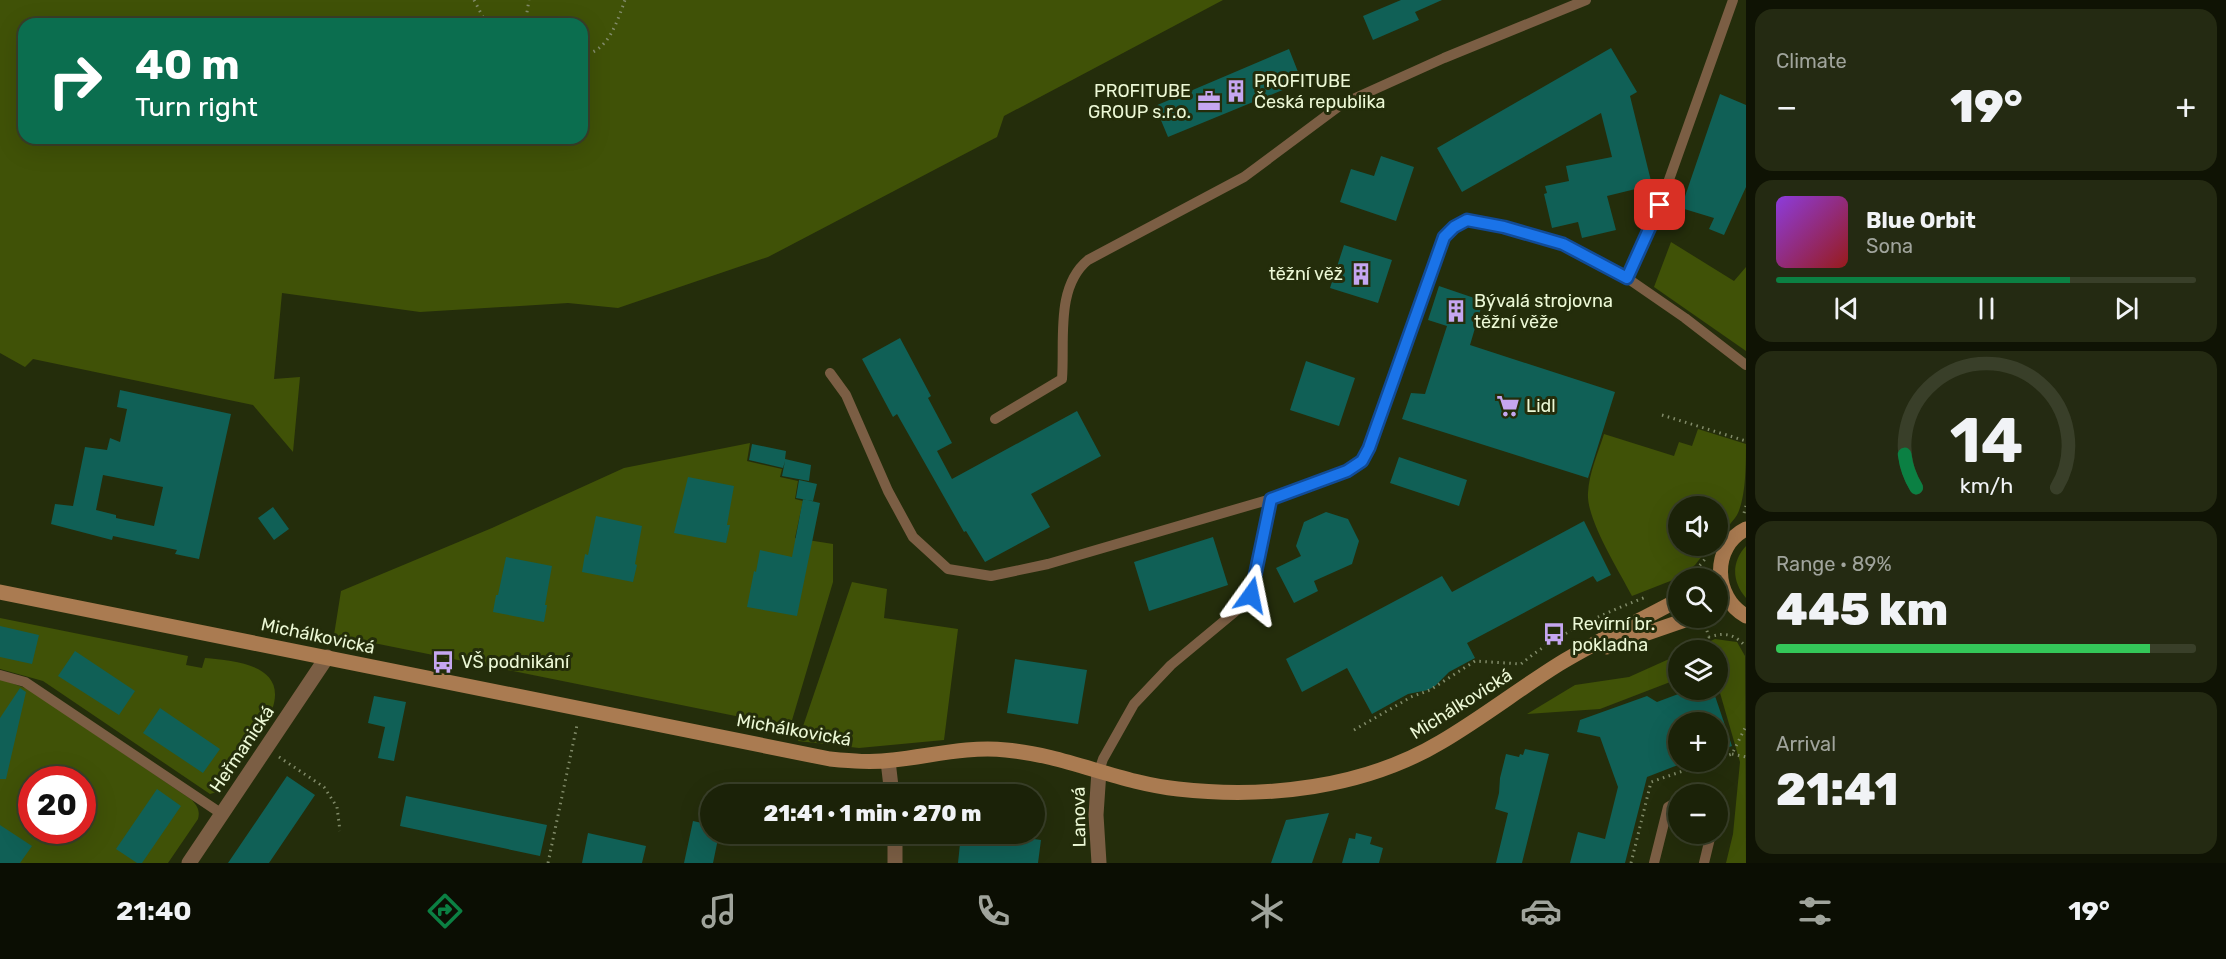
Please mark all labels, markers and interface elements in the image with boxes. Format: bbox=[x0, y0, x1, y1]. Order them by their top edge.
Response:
text: 40 m bbox=[135, 40, 240, 90]
icon: right bbox=[36, 42, 114, 120]
text: Climate bbox=[1776, 49, 1847, 73]
place label: PROFITUBE Česká republika bbox=[1254, 70, 1386, 113]
building icon: PROFITUBE Česká republika bbox=[1223, 78, 1249, 104]
place label: PROFITUBE GROUP s.r.o. bbox=[1088, 80, 1191, 123]
text: 19° bbox=[1950, 80, 2023, 133]
text: − bbox=[1776, 87, 1797, 126]
text: + bbox=[2175, 87, 2196, 126]
office icon: PROFITUBE GROUP s.r.o. bbox=[1196, 88, 1222, 114]
text: Turn right bbox=[135, 91, 258, 123]
pin bbox=[1634, 179, 1685, 230]
icon: arrive bbox=[1643, 188, 1676, 221]
text: Blue Orbit bbox=[1866, 207, 1976, 234]
text: Sona bbox=[1866, 234, 1913, 258]
building icon: těžní věž bbox=[1348, 261, 1374, 287]
place label: těžní věž bbox=[1269, 263, 1343, 285]
place label: Bývalá strojovna těžní věže bbox=[1474, 290, 1613, 333]
icon: previous bbox=[1830, 292, 1863, 325]
icon: pause bbox=[1970, 292, 2003, 325]
icon: next bbox=[2110, 292, 2143, 325]
building icon: Bývalá strojovna těžní věže bbox=[1443, 298, 1469, 324]
supermarket icon: Lidl bbox=[1495, 393, 1521, 419]
place label: Lidl bbox=[1526, 395, 1556, 417]
text: 14 bbox=[1949, 405, 2023, 479]
text: km/h bbox=[1959, 474, 2013, 499]
map controls bbox=[1668, 496, 1728, 844]
button: sound bbox=[1668, 496, 1728, 556]
text: Range · 89% bbox=[1776, 552, 1892, 576]
position arrow bbox=[1219, 563, 1283, 627]
button: search bbox=[1668, 568, 1728, 628]
text: 445 km bbox=[1776, 583, 1948, 636]
street label: Michálkovická bbox=[259, 613, 377, 659]
place label: Revírní br. pokladna bbox=[1572, 613, 1655, 656]
bus stop icon: Revírní br. pokladna bbox=[1541, 621, 1567, 647]
button: layers bbox=[1668, 640, 1728, 700]
bus stop icon: VŠ podnikání bbox=[430, 649, 456, 675]
place label: VŠ podnikání bbox=[461, 651, 571, 673]
street label: Michálkovická bbox=[1406, 664, 1516, 744]
street label: Heřmanická bbox=[205, 701, 279, 797]
street label: Michálkovická bbox=[735, 709, 853, 751]
button: + bbox=[1668, 712, 1728, 772]
text: Arrival bbox=[1776, 732, 1836, 756]
text: 21:41 bbox=[1776, 763, 1898, 816]
speed limit sign: 20 bbox=[18, 766, 96, 844]
button: − bbox=[1668, 784, 1728, 844]
street label: Lanová bbox=[1067, 787, 1091, 847]
text: 21:41 · 1 min · 270 m bbox=[764, 800, 981, 827]
icon: directions bbox=[424, 890, 466, 932]
icon: music bbox=[698, 890, 740, 932]
icon: phone bbox=[972, 890, 1014, 932]
icon: climate bbox=[1246, 890, 1288, 932]
icon: car bbox=[1520, 890, 1562, 932]
icon: filters bbox=[1794, 890, 1836, 932]
text: 21:40 bbox=[116, 895, 192, 927]
text: 19° bbox=[2068, 895, 2110, 927]

